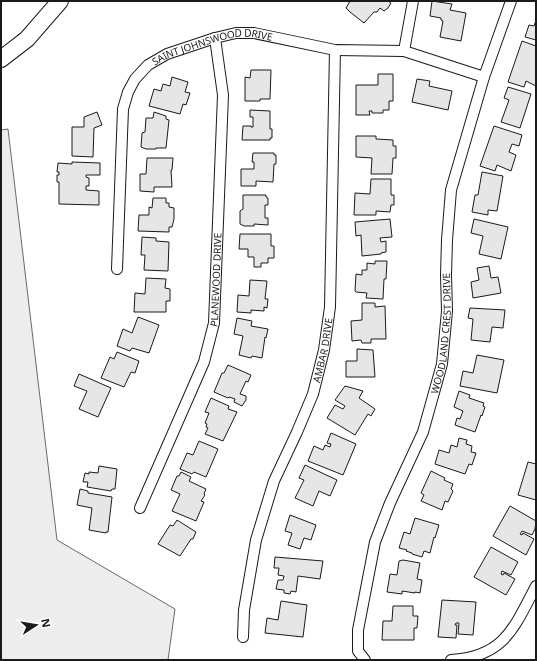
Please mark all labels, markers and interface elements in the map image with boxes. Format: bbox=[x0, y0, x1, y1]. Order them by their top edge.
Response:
street label: SAINT JOHNSWOOD DRIVE bbox=[149, 26, 274, 68]
street label: PLANEWOOD DRIVE bbox=[206, 232, 225, 328]
street label: WOODLAND CREST DRIVE bbox=[427, 273, 454, 395]
street label: AMBAR DRIVE bbox=[309, 317, 335, 384]
north arrow bbox=[16, 605, 56, 645]
text: N bbox=[38, 617, 55, 629]

